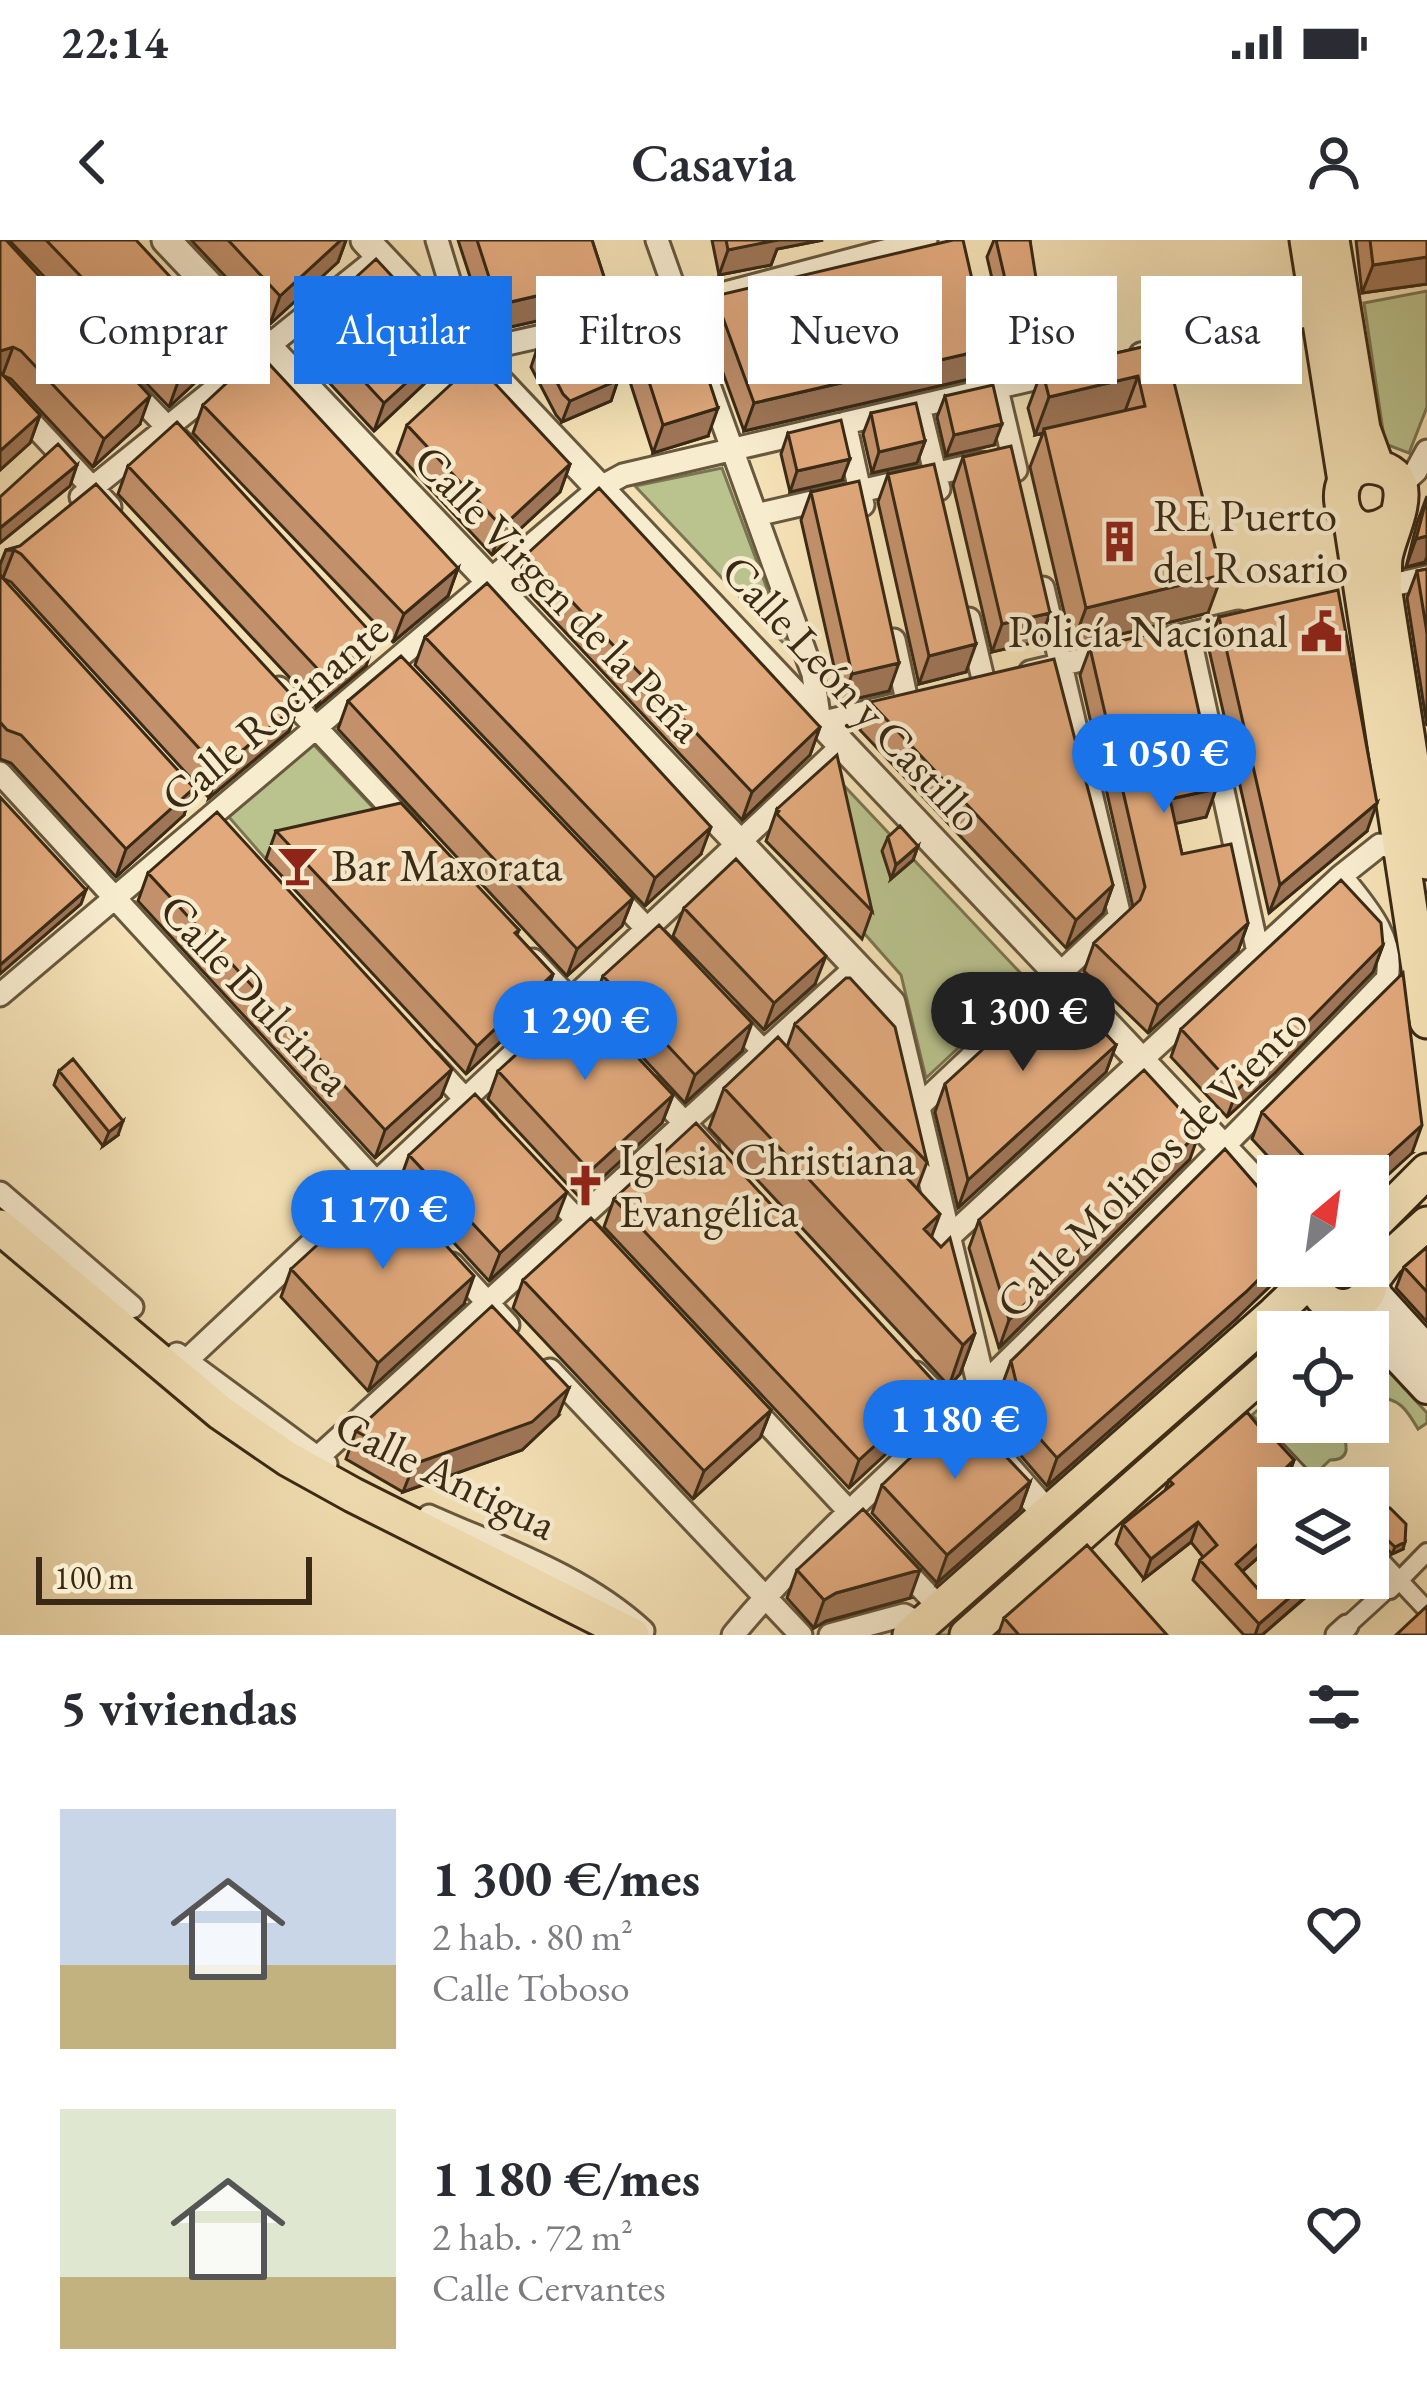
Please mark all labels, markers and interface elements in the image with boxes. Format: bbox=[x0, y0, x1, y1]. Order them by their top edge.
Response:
text: 22:14 bbox=[60, 13, 168, 71]
text: Casavia bbox=[631, 127, 796, 197]
icon: back bbox=[60, 129, 126, 195]
icon: person bbox=[1301, 129, 1367, 195]
chip: Comprar bbox=[36, 276, 270, 384]
chip: Alquilar bbox=[294, 276, 512, 384]
chip: Filtros bbox=[536, 276, 724, 384]
chip: Nuevo bbox=[748, 276, 942, 384]
chip: Piso bbox=[966, 276, 1117, 384]
chip: Casa bbox=[1141, 276, 1302, 384]
street label: Calle Virgen de la Peña bbox=[402, 432, 716, 754]
place label: RE Puerto del Rosario bbox=[1153, 486, 1348, 596]
building icon: RE Puerto del Rosario bbox=[1096, 518, 1142, 564]
street label: Calle León y Castillo bbox=[709, 542, 997, 844]
street label: Calle Rocinante bbox=[149, 600, 399, 824]
place label: Policía Nacional bbox=[1008, 602, 1288, 660]
public building icon: Policía Nacional bbox=[1299, 608, 1345, 654]
pin: 1 050 € bbox=[1053, 714, 1275, 816]
text: 1 050 € bbox=[1099, 727, 1229, 778]
place label: Bar Maxorata bbox=[331, 836, 563, 894]
bar icon: Bar Maxorata bbox=[274, 842, 320, 888]
street label: Calle Dulcinea bbox=[148, 881, 364, 1107]
pin: 1 300 € bbox=[912, 972, 1134, 1074]
pin: 1 290 € bbox=[474, 981, 696, 1083]
text: 1 300 € bbox=[958, 985, 1088, 1036]
text: 1 290 € bbox=[520, 994, 650, 1045]
street label: Calle Molinos de Viento bbox=[983, 994, 1319, 1330]
place label: Iglesia Christiana Evangélica bbox=[619, 1130, 915, 1240]
north arrow bbox=[1257, 1155, 1389, 1287]
map controls bbox=[1257, 1155, 1389, 1599]
church icon: Iglesia Christiana Evangélica bbox=[562, 1162, 608, 1208]
pin: 1 170 € bbox=[272, 1170, 494, 1272]
text: 1 170 € bbox=[318, 1183, 448, 1234]
button: locate bbox=[1257, 1311, 1389, 1443]
pin: 1 180 € bbox=[844, 1380, 1066, 1482]
text: 1 180 € bbox=[890, 1393, 1020, 1444]
street label: Calle Antigua bbox=[326, 1395, 566, 1553]
button: layers bbox=[1257, 1467, 1389, 1599]
scale bar bbox=[36, 1551, 312, 1604]
text: 100 m bbox=[54, 1556, 134, 1599]
text: 5 viviendas bbox=[60, 1674, 297, 1740]
icon: filters bbox=[1301, 1674, 1367, 1740]
text: 1 300 €/mes bbox=[432, 1845, 700, 1911]
icon: home bbox=[156, 1857, 300, 2001]
icon: heart bbox=[1301, 1896, 1367, 1962]
text: 2 hab. · 80 m² bbox=[432, 1911, 633, 1962]
text: Calle Toboso bbox=[432, 1962, 630, 2013]
text: 1 180 €/mes bbox=[432, 2145, 700, 2211]
icon: home bbox=[156, 2157, 300, 2301]
icon: heart bbox=[1301, 2196, 1367, 2262]
text: 2 hab. · 72 m² bbox=[432, 2211, 633, 2262]
text: Calle Cervantes bbox=[432, 2262, 666, 2313]

